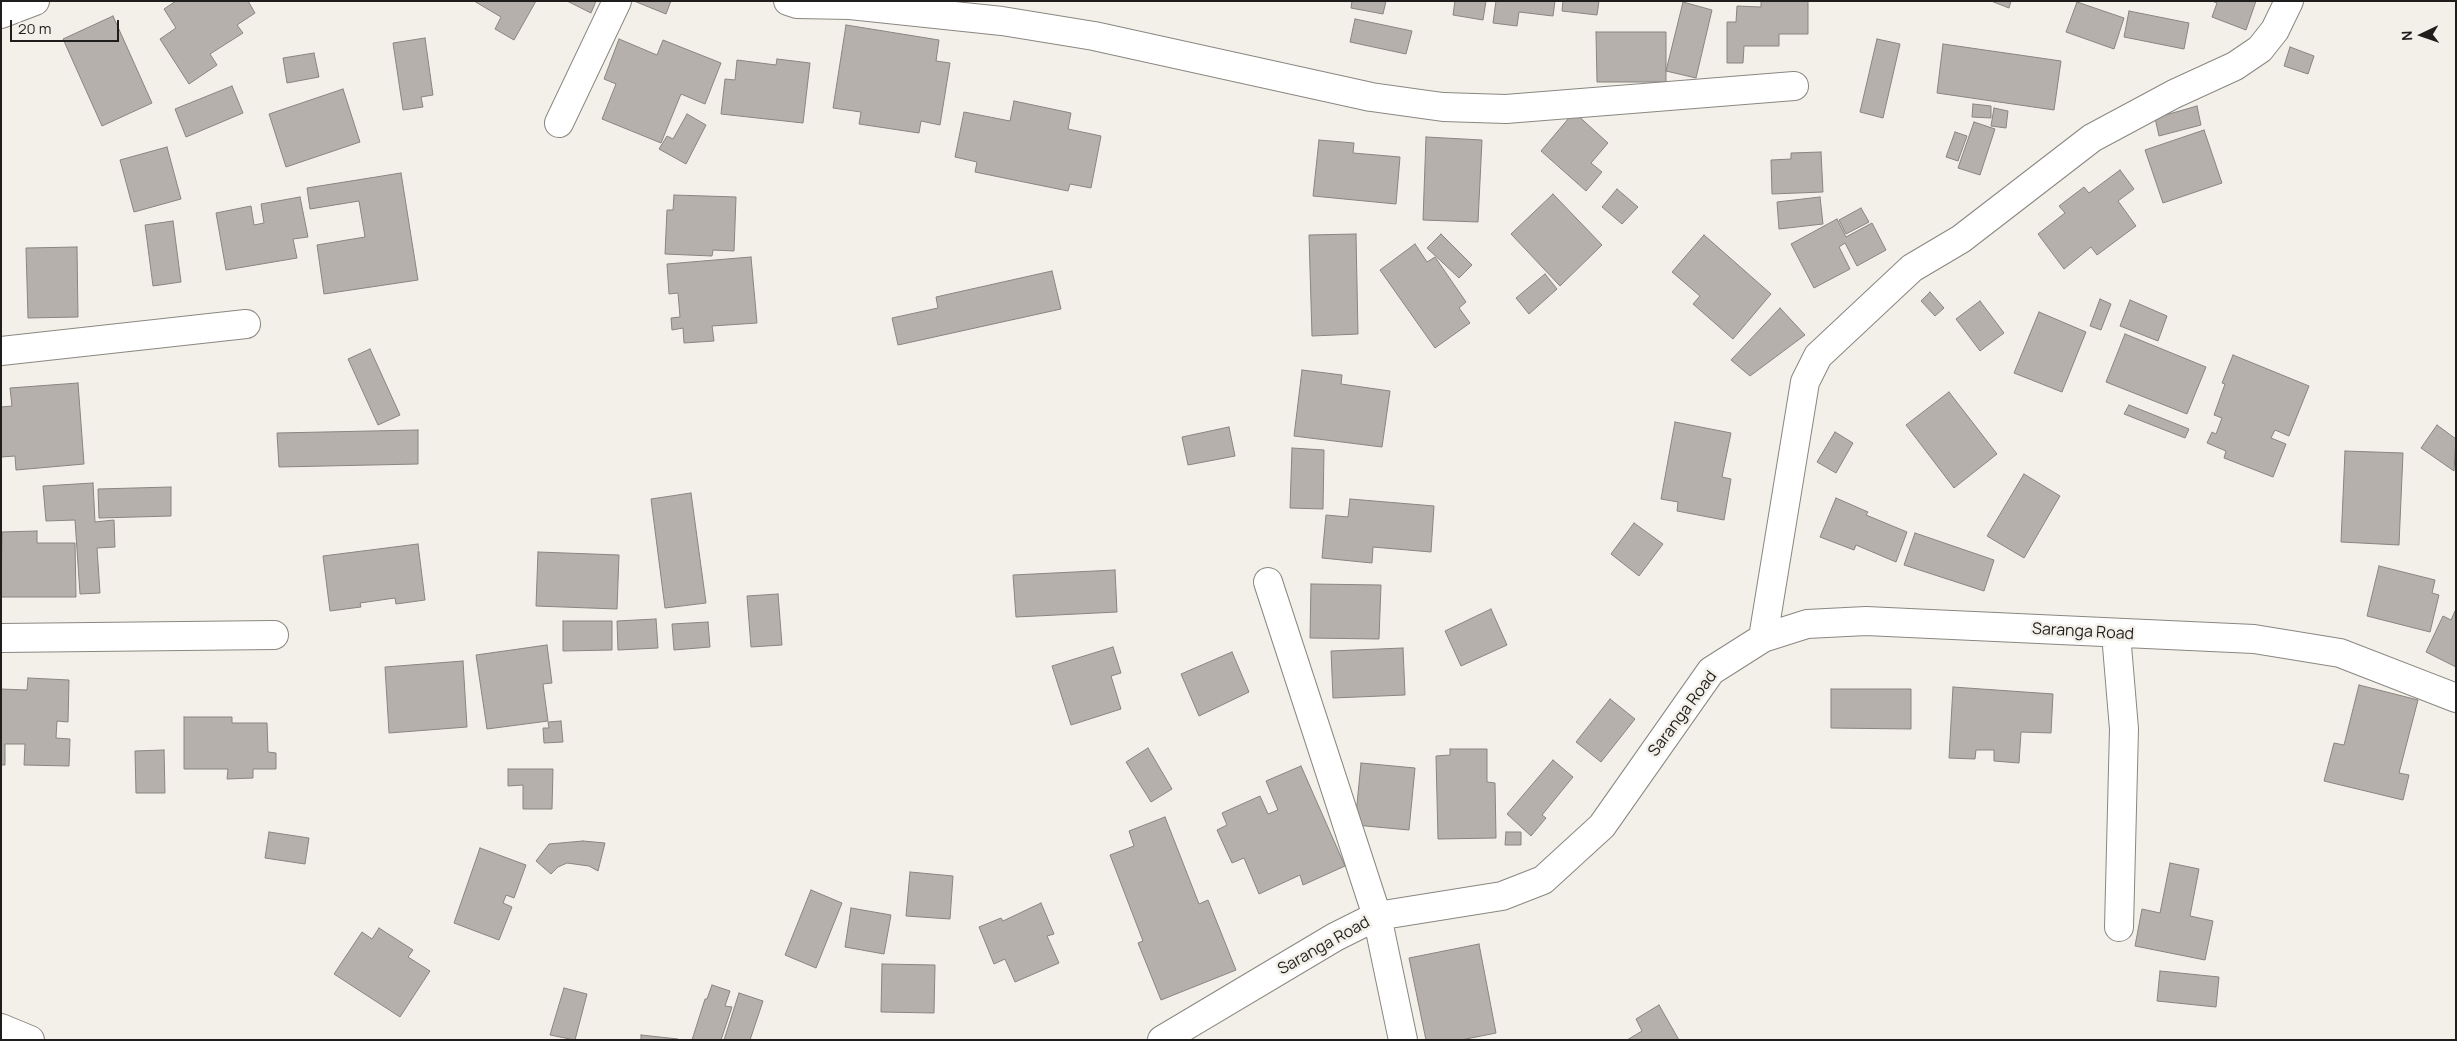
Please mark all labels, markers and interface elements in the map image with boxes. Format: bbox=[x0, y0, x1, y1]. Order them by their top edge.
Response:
scale bar bbox=[12, 10, 121, 42]
north arrow bbox=[2397, 10, 2447, 60]
text: 20 m bbox=[18, 18, 51, 39]
text: N bbox=[2397, 30, 2416, 41]
street label: Saranga Road bbox=[2032, 620, 2134, 644]
street label: Saranga Road bbox=[1645, 667, 1721, 761]
street label: Saranga Road bbox=[1275, 913, 1373, 979]

